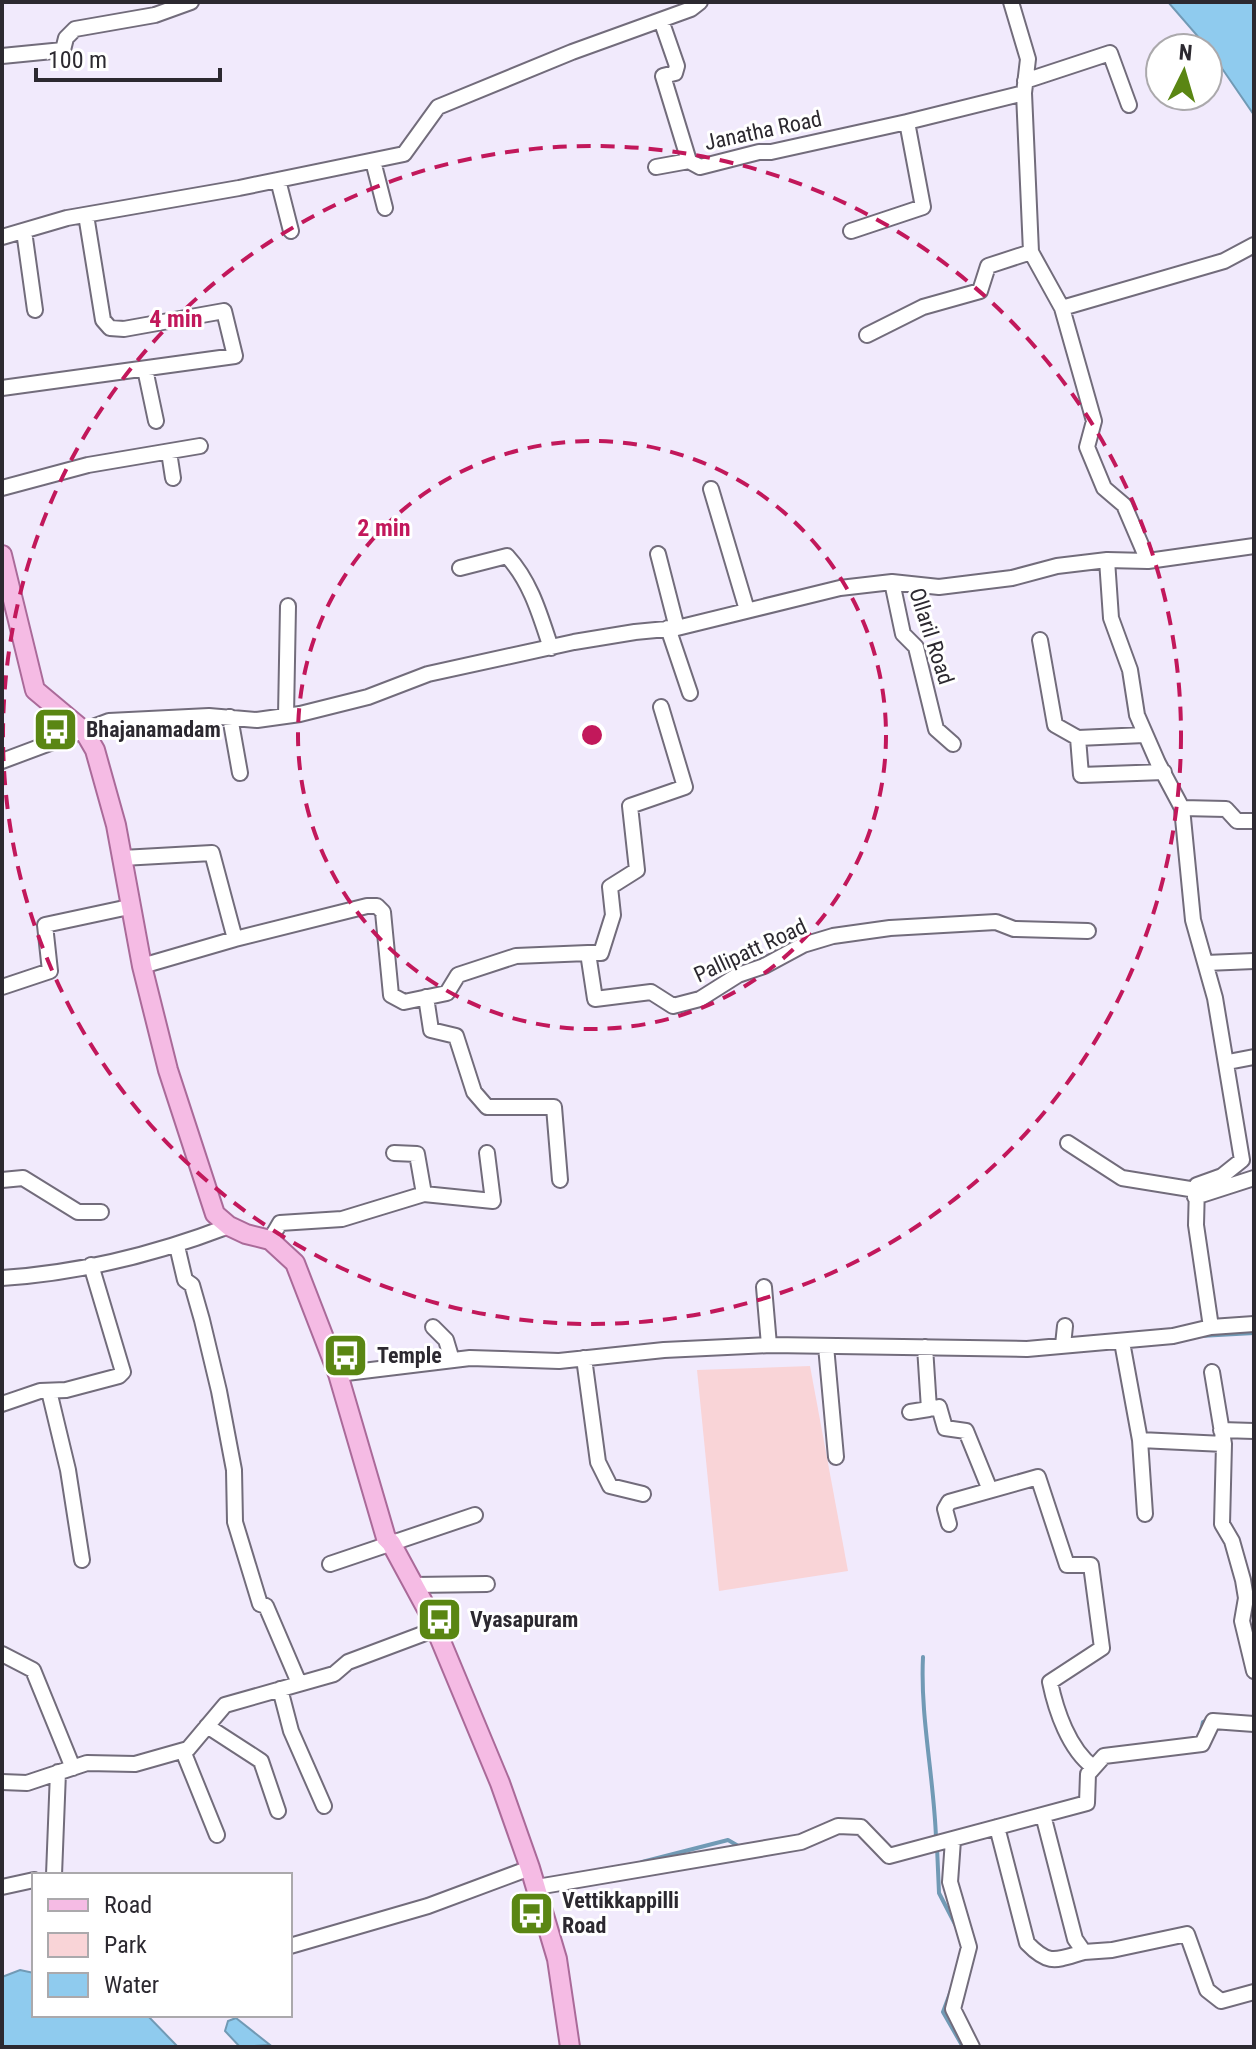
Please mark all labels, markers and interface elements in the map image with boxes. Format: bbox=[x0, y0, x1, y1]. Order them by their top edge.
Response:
scale bar bbox=[36, 32, 220, 82]
north arrow bbox=[1144, 32, 1224, 112]
text: N bbox=[1178, 40, 1194, 66]
text: 100 m bbox=[48, 46, 107, 74]
street label: Janatha Road bbox=[702, 106, 824, 155]
text: 4 min bbox=[149, 305, 203, 333]
text: 2 min bbox=[357, 514, 411, 542]
street label: Ollaril Road bbox=[904, 585, 959, 688]
bus stop icon: Bhajanamadam bbox=[31, 705, 79, 753]
place label: Bhajanamadam bbox=[86, 717, 221, 742]
centre of rings bbox=[578, 721, 606, 749]
street label: Pallipatt Road bbox=[690, 913, 811, 987]
bus stop icon: Temple bbox=[322, 1331, 370, 1379]
place label: Temple bbox=[377, 1343, 442, 1368]
bus stop icon: Vyasapuram bbox=[415, 1595, 463, 1643]
place label: Vyasapuram bbox=[470, 1607, 578, 1632]
legend bbox=[32, 1873, 292, 2017]
place label: Vettikkappilli Road bbox=[562, 1888, 679, 1938]
bus stop icon: Vettikkappilli Road bbox=[507, 1889, 555, 1937]
text: Road bbox=[104, 1891, 152, 1919]
text: Park bbox=[104, 1931, 147, 1959]
text: Water bbox=[104, 1971, 159, 1999]

